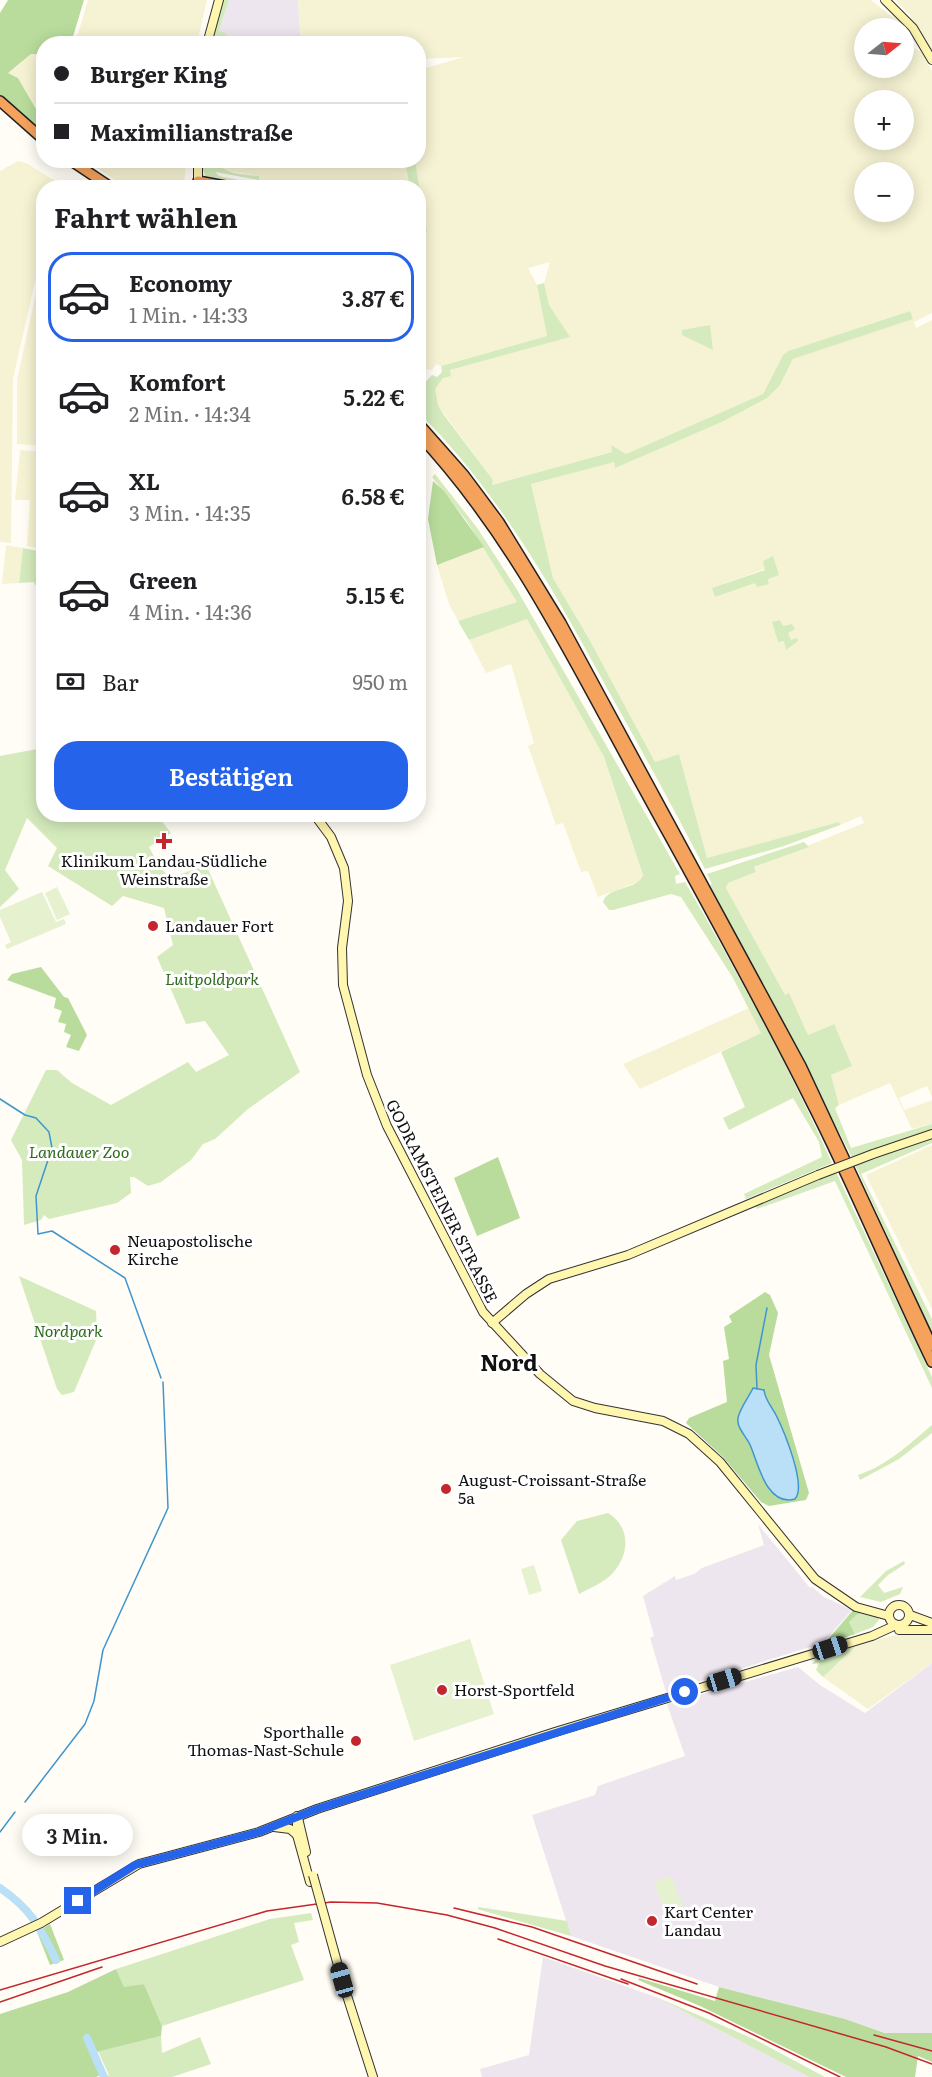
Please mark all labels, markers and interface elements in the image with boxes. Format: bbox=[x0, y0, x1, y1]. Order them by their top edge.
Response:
north arrow bbox=[854, 18, 914, 78]
map controls bbox=[854, 18, 914, 222]
text: Burger King bbox=[90, 57, 227, 90]
button: + bbox=[854, 90, 914, 150]
text: Maximilianstraße bbox=[90, 115, 293, 148]
button: − bbox=[854, 162, 914, 222]
text: Fahrt wählen bbox=[54, 196, 238, 236]
text: Economy bbox=[129, 266, 232, 299]
icon: car bbox=[57, 270, 111, 324]
text: 3.87 € bbox=[342, 281, 405, 314]
text: 1 Min. · 14:33 bbox=[129, 299, 248, 329]
text: Komfort bbox=[129, 365, 226, 398]
icon: car bbox=[57, 369, 111, 423]
text: 5.22 € bbox=[343, 380, 405, 413]
text: 2 Min. · 14:34 bbox=[129, 398, 251, 428]
text: XL bbox=[129, 464, 160, 497]
icon: car bbox=[57, 468, 111, 522]
text: 6.58 € bbox=[341, 479, 405, 512]
text: 3 Min. · 14:35 bbox=[129, 497, 251, 527]
text: Green bbox=[129, 563, 198, 596]
icon: car bbox=[57, 567, 111, 621]
text: 5.15 € bbox=[346, 578, 405, 611]
text: 4 Min. · 14:36 bbox=[129, 596, 252, 626]
icon: cash bbox=[54, 665, 87, 698]
text: Bar bbox=[102, 665, 139, 698]
text: 950 m bbox=[352, 666, 408, 696]
button: Bestätigen bbox=[54, 741, 408, 810]
marker: Klinikum Landau-Südliche Weinstraße bbox=[155, 832, 173, 850]
place label: Klinikum Landau-Südliche Weinstraße bbox=[61, 848, 267, 890]
place label: Landauer Fort bbox=[165, 913, 274, 937]
marker: Landauer Fort bbox=[146, 919, 160, 933]
park label: Luitpoldpark bbox=[165, 966, 259, 990]
street label: GODRAMSTEINER STRASSE bbox=[381, 1095, 505, 1307]
park label: Landauer Zoo bbox=[29, 1139, 129, 1163]
place label: Neuapostolische Kirche bbox=[127, 1228, 253, 1270]
marker: Neuapostolische Kirche bbox=[108, 1243, 122, 1257]
park label: Nordpark bbox=[33, 1318, 103, 1342]
district label: Nord bbox=[480, 1345, 538, 1378]
place label: August-Croissant-Straße 5a bbox=[458, 1467, 646, 1509]
marker: August-Croissant-Straße 5a bbox=[439, 1482, 453, 1496]
car bbox=[810, 1634, 850, 1662]
car bbox=[704, 1666, 744, 1694]
place label: Horst-Sportfeld bbox=[454, 1677, 575, 1701]
route start bbox=[671, 1678, 698, 1705]
marker: Horst-Sportfeld bbox=[435, 1683, 449, 1697]
place label: Sporthalle Thomas-Nast-Schule bbox=[187, 1719, 344, 1761]
marker: Sporthalle Thomas-Nast-Schule bbox=[349, 1734, 363, 1748]
callout: 3 Min. bbox=[22, 1814, 134, 1856]
text: 3 Min. bbox=[46, 1820, 109, 1850]
route end bbox=[64, 1887, 91, 1914]
place label: Kart Center Landau bbox=[664, 1899, 753, 1941]
marker: Kart Center Landau bbox=[645, 1914, 659, 1928]
car bbox=[328, 1960, 356, 2000]

